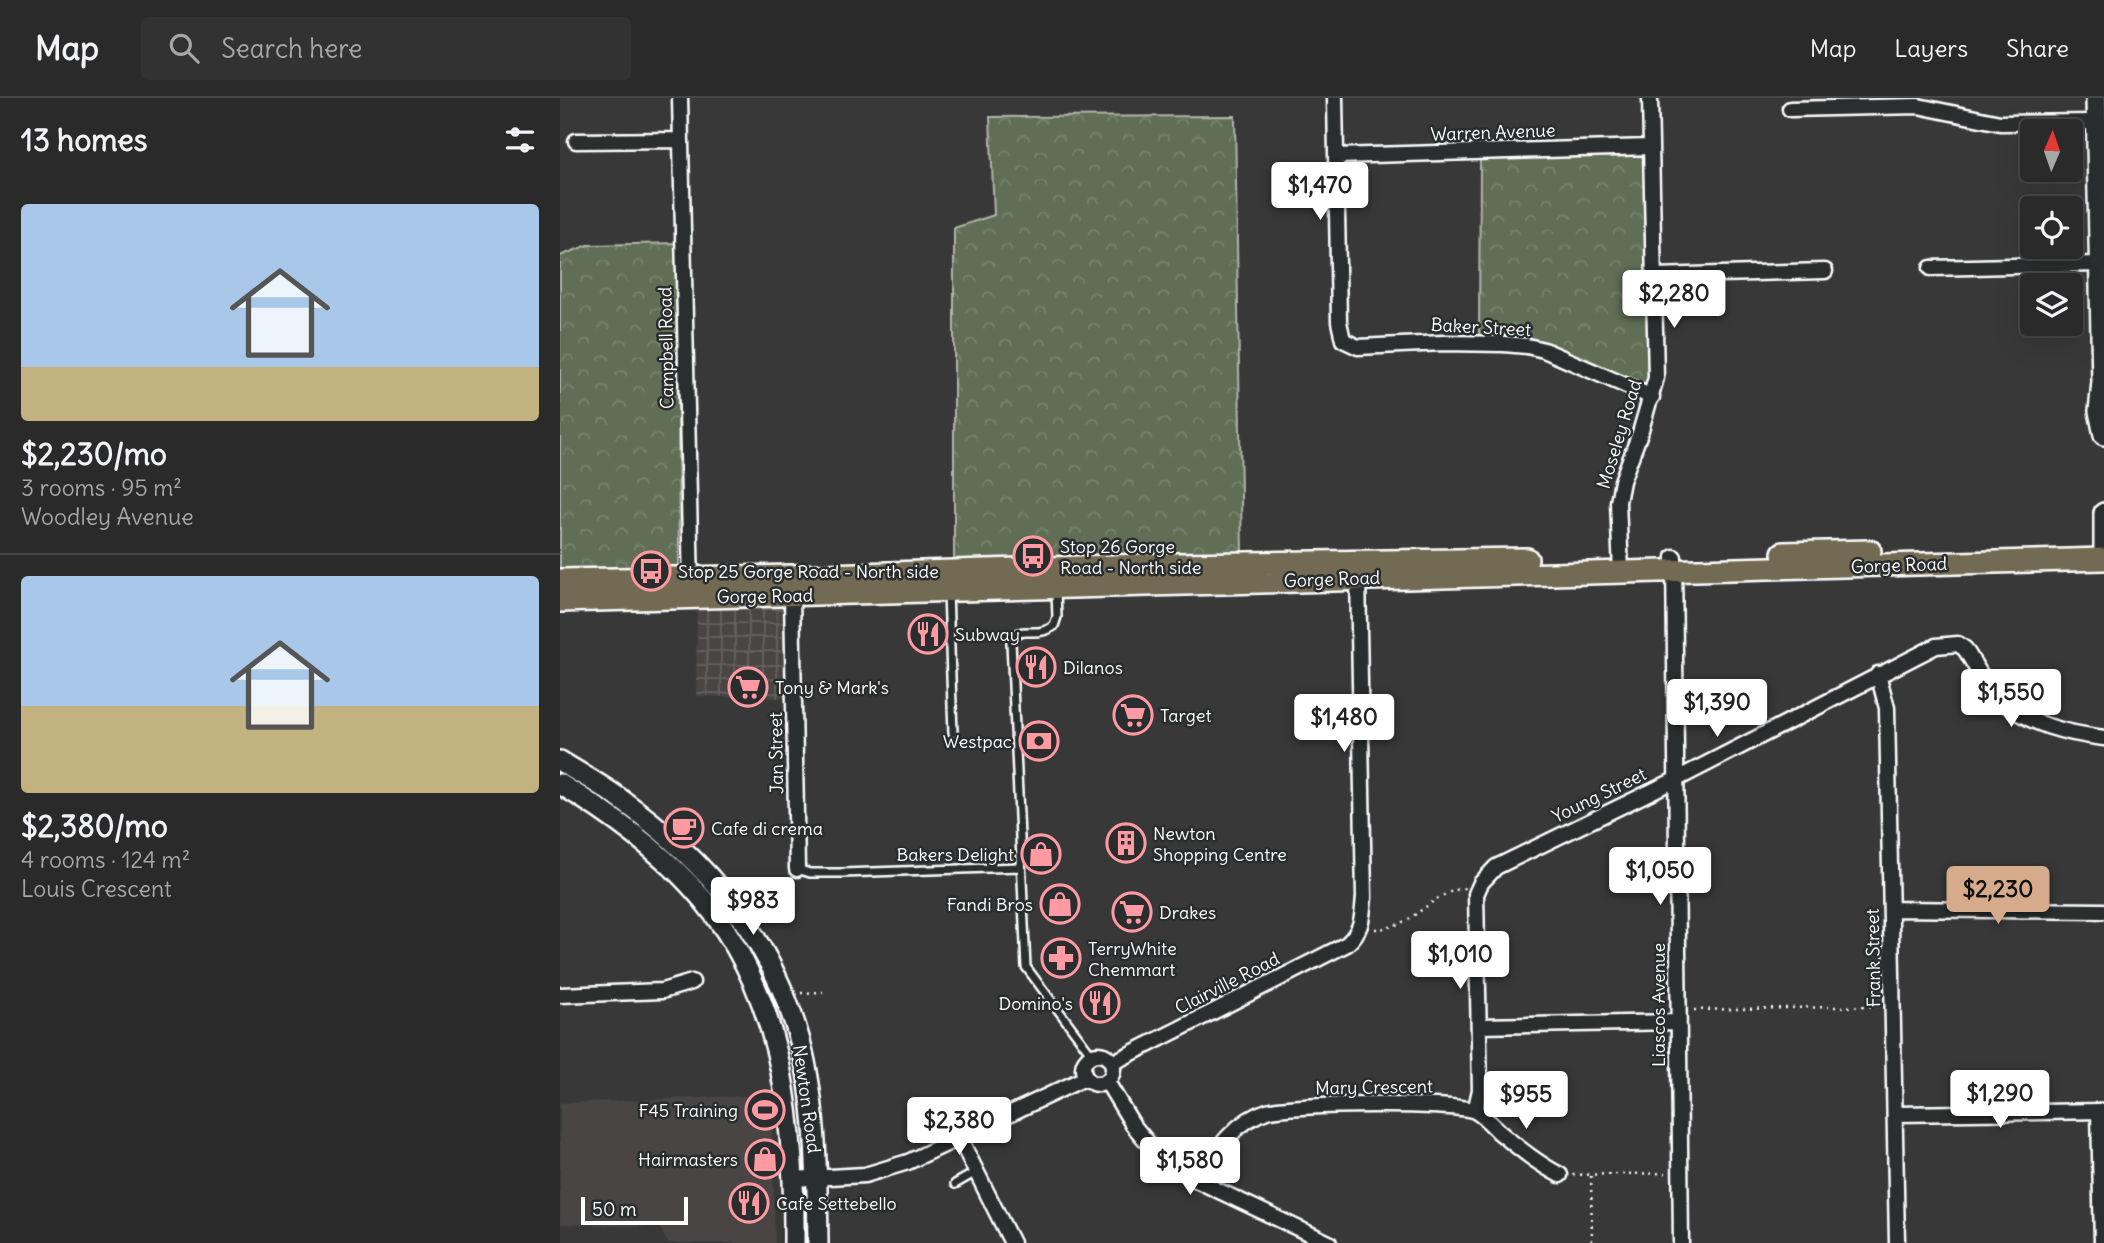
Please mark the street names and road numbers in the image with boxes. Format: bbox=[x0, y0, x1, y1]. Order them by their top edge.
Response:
street label: Warren Avenue bbox=[1430, 118, 1556, 146]
street label: Campbell Road bbox=[653, 286, 679, 409]
street label: Baker Street bbox=[1430, 313, 1532, 341]
street label: Moseley Road bbox=[1591, 376, 1647, 491]
street label: Gorge Road bbox=[1850, 552, 1948, 578]
street label: Gorge Road bbox=[1283, 566, 1381, 592]
street label: Gorge Road bbox=[717, 584, 814, 608]
street label: Jan Street bbox=[764, 712, 788, 794]
street label: Young Street bbox=[1548, 762, 1650, 828]
street label: Frank Street bbox=[1861, 908, 1885, 1008]
street label: Liascos Avenue bbox=[1647, 943, 1670, 1067]
street label: Clairville Road bbox=[1171, 947, 1284, 1019]
street label: Newton Road bbox=[788, 1043, 826, 1155]
street label: Mary Crescent bbox=[1315, 1074, 1433, 1100]

